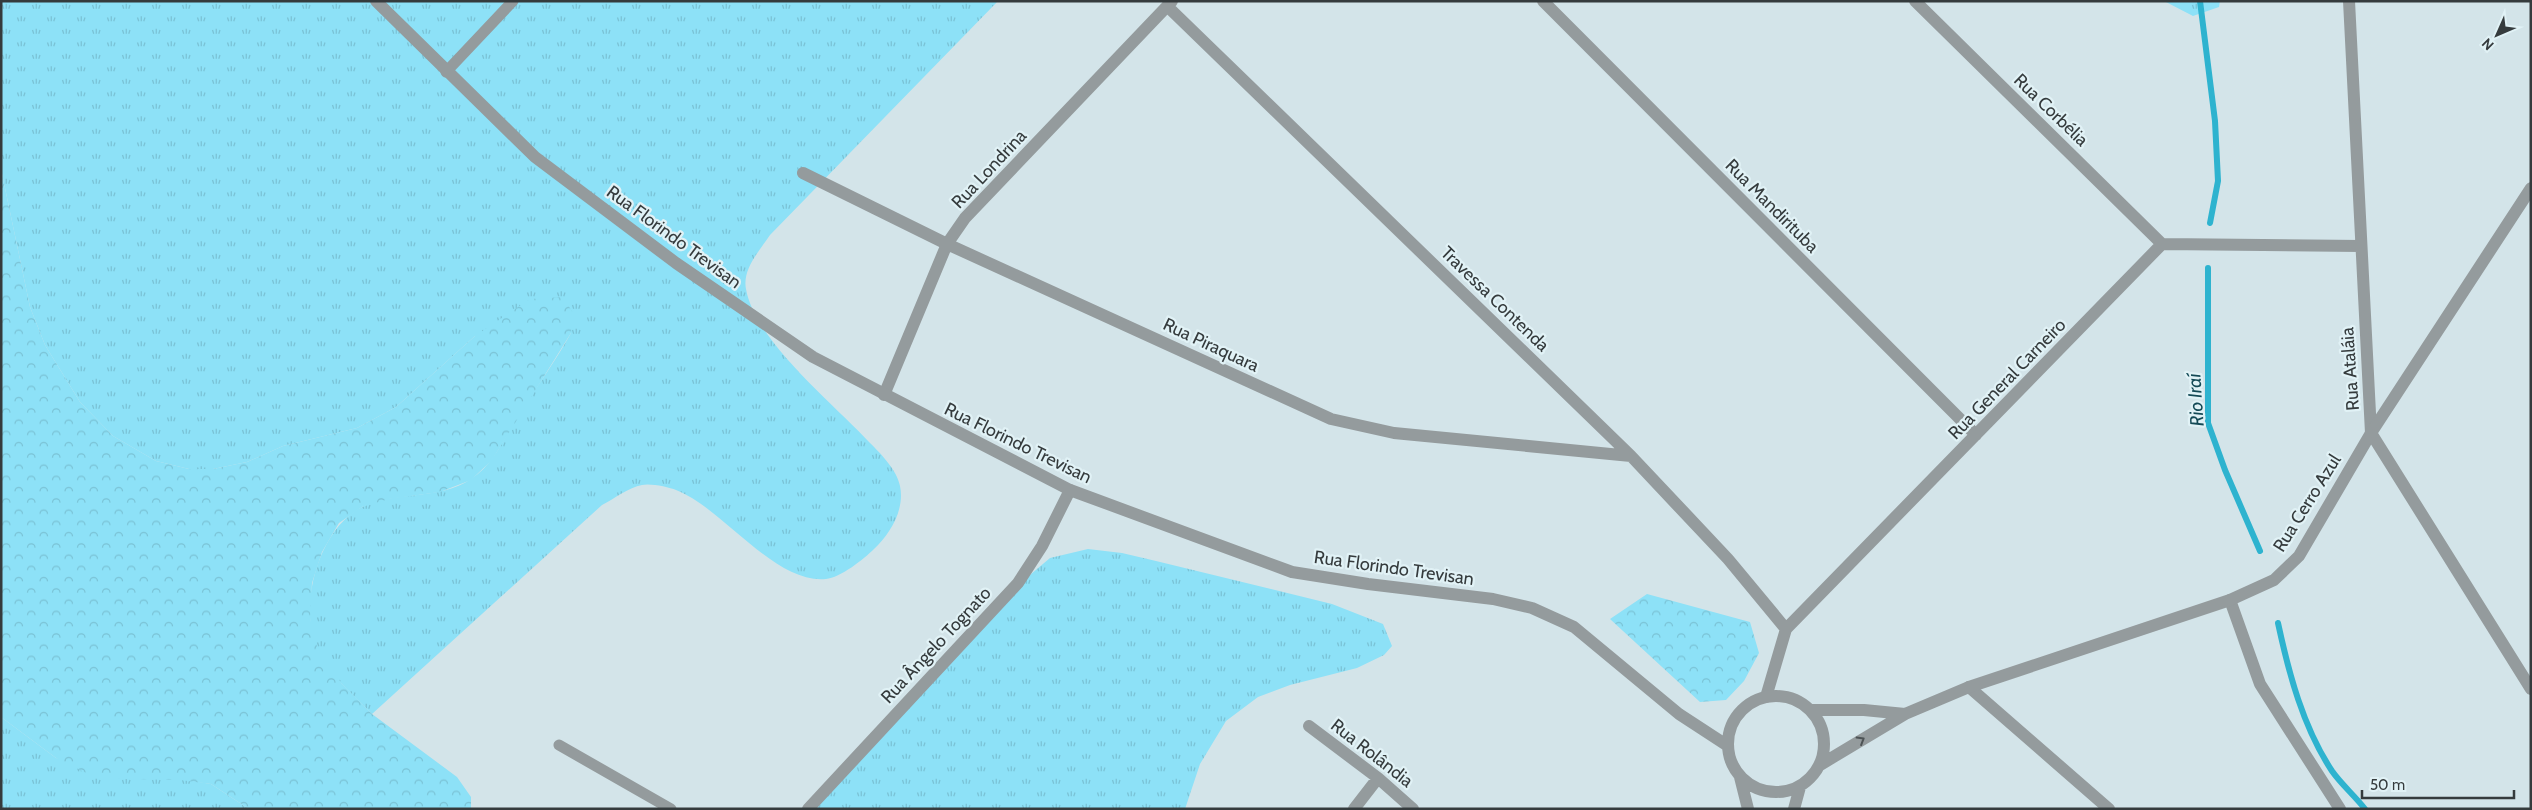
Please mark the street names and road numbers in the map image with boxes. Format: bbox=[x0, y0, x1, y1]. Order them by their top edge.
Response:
street label: Rua Corbélia bbox=[2009, 69, 2093, 151]
street label: Rua Londrina bbox=[947, 125, 1031, 213]
street label: Rua Mandirituba bbox=[1721, 155, 1824, 258]
street label: Rua Florindo Trevisan bbox=[602, 181, 746, 293]
street label: Travessa Contenda bbox=[1436, 242, 1554, 356]
street label: Rua Piraquara bbox=[1160, 313, 1263, 377]
street label: Rua General Carneiro bbox=[1944, 314, 2070, 444]
street label: Rua Ataláia bbox=[2336, 326, 2364, 411]
street label: Rua Florindo Trevisan bbox=[941, 398, 1095, 488]
street label: Rua Cerro Azul bbox=[2268, 449, 2346, 556]
street label: Rua Florindo Trevisan bbox=[1313, 546, 1475, 590]
street label: Rua Ângelo Tognato bbox=[876, 582, 996, 708]
street label: Rua Rolândia bbox=[1326, 714, 1418, 792]

